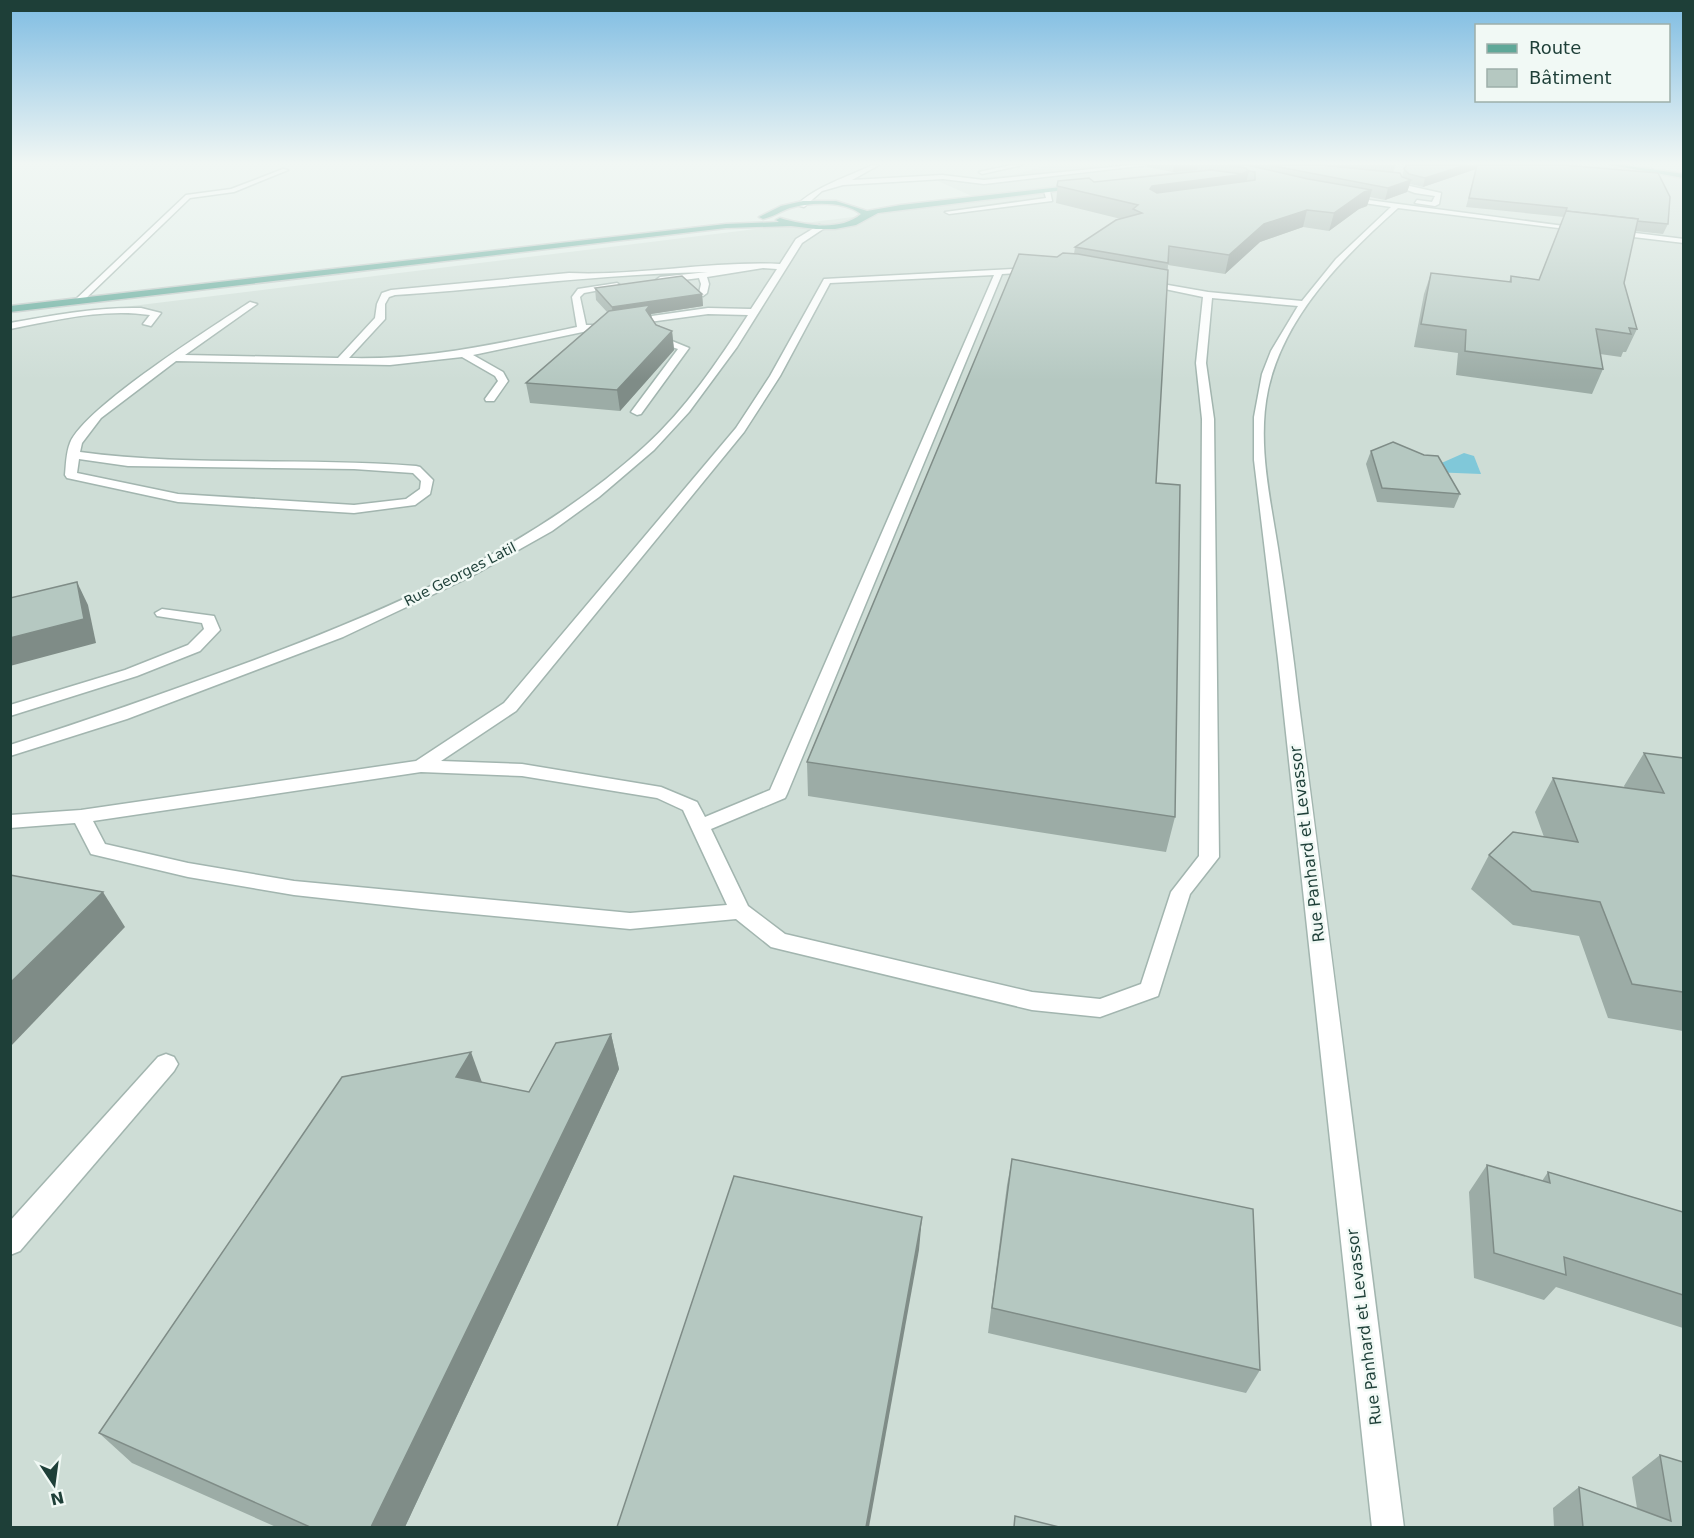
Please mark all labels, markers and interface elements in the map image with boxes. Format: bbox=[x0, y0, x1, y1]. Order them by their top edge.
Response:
legend bbox=[1475, 24, 1670, 102]
text: Route bbox=[1529, 37, 1581, 58]
text: Bâtiment bbox=[1529, 67, 1612, 88]
street label: Rue Georges Latil bbox=[401, 539, 519, 609]
street label: Rue Panhard et Levassor bbox=[1285, 744, 1328, 943]
street label: Rue Panhard et Levassor bbox=[1342, 1227, 1385, 1426]
north arrow bbox=[24, 1454, 84, 1514]
text: N bbox=[49, 1487, 66, 1509]

